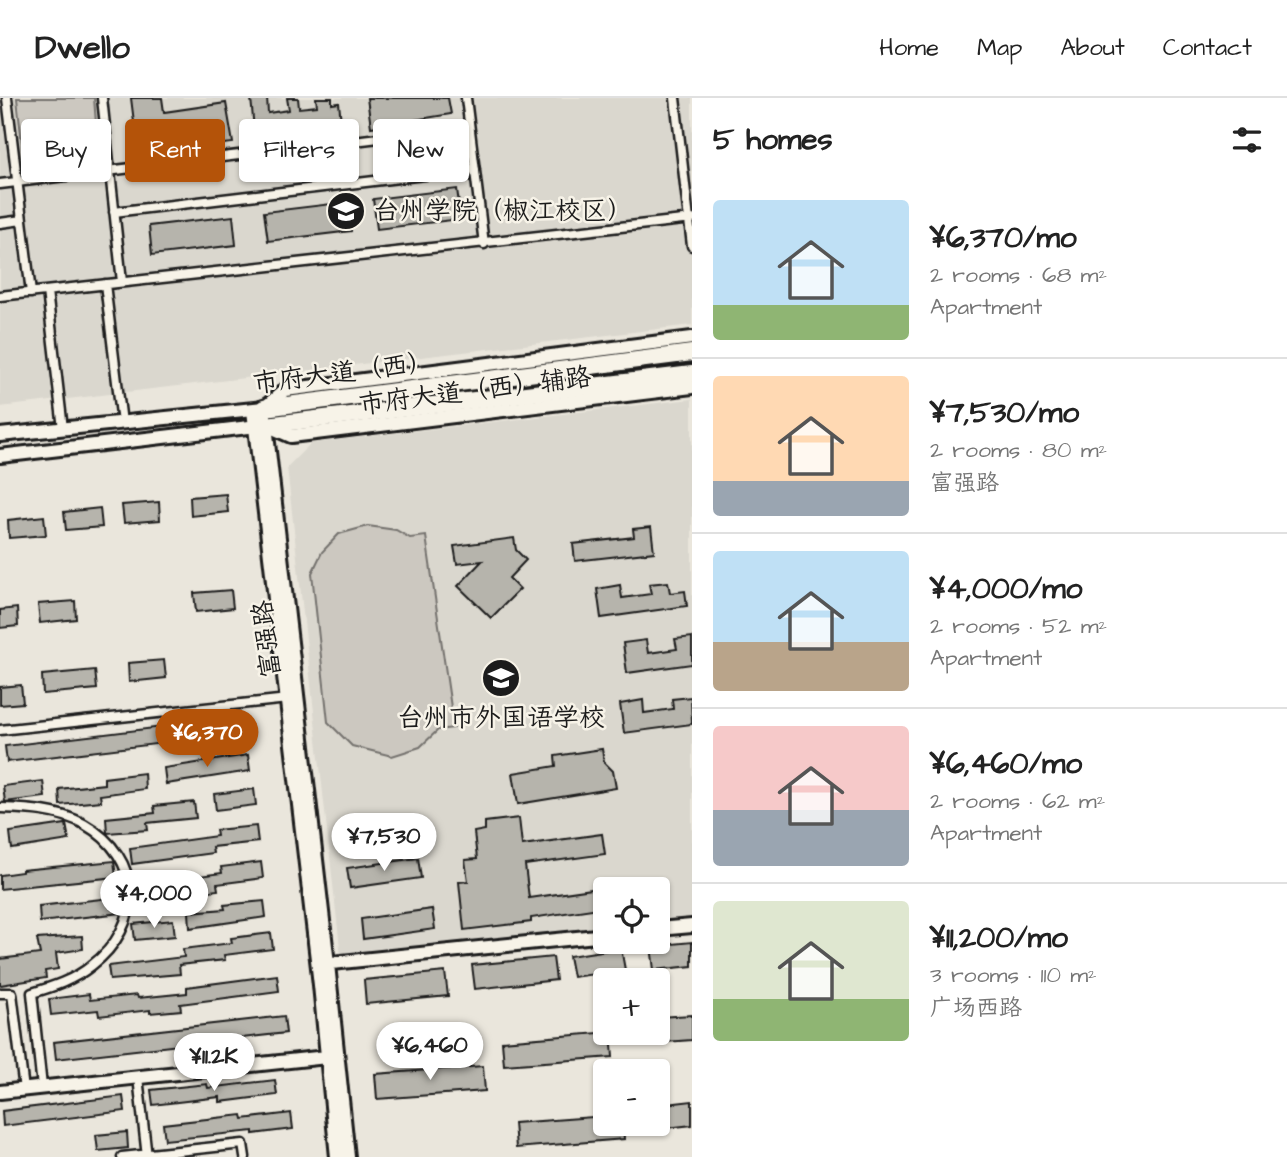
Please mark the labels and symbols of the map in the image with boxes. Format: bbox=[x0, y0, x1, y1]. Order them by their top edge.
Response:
school or university icon: 台州学院（椒江校区） bbox=[325, 190, 367, 232]
place label: 台州学院（椒江校区） bbox=[373, 193, 633, 229]
street label: 市府大道（西） bbox=[250, 344, 436, 402]
street label: 市府大道（西）辅路 bbox=[357, 359, 593, 423]
street label: 富强路 bbox=[244, 598, 290, 680]
school or university icon: 台州市外国语学校 bbox=[480, 657, 522, 699]
place label: 台州市外国语学校 bbox=[397, 700, 605, 736]
pin: ¥6,370 bbox=[150, 710, 264, 769]
pin: ¥7,530 bbox=[327, 814, 441, 873]
pin: ¥4,000 bbox=[97, 870, 211, 930]
pin: ¥6,460 bbox=[373, 1023, 487, 1082]
pin: ¥11.2K bbox=[157, 1034, 271, 1093]

